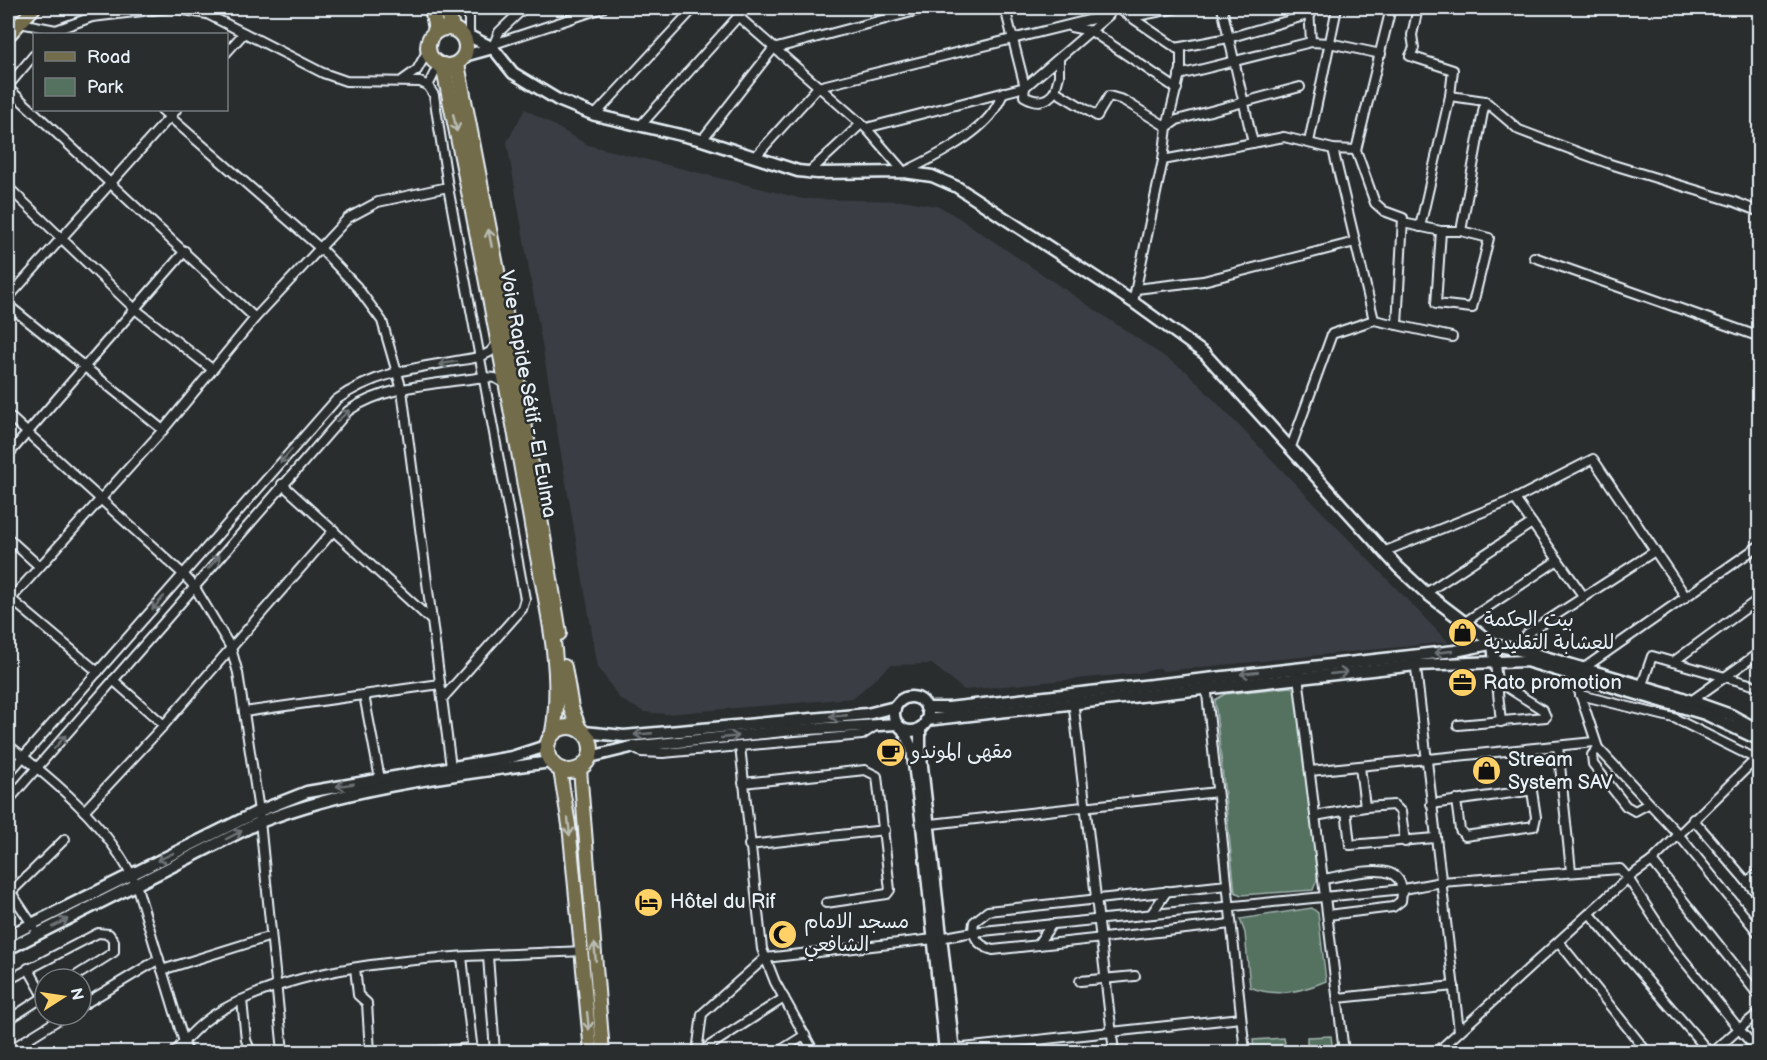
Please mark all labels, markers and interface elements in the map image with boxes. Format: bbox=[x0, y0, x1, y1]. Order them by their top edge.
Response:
legend bbox=[33, 33, 228, 111]
text: Road bbox=[87, 47, 131, 68]
text: Park bbox=[87, 77, 123, 98]
one-way arrow bbox=[450, 112, 461, 132]
one-way arrow bbox=[484, 229, 495, 248]
street label: Voie Rapide Sétif - El Eulma bbox=[494, 268, 562, 520]
one-way arrow bbox=[439, 358, 459, 369]
one-way arrow bbox=[335, 409, 350, 423]
one-way arrow bbox=[279, 448, 293, 463]
one-way arrow bbox=[208, 554, 221, 570]
one-way arrow bbox=[151, 595, 165, 610]
place label: بيت الحكمة للعشابة التقليدية bbox=[1484, 608, 1614, 655]
shop icon: بيت الحكمة للعشابة التقليدية bbox=[1447, 616, 1479, 648]
one-way arrow bbox=[1434, 647, 1454, 658]
one-way arrow bbox=[1329, 667, 1348, 678]
office icon: Rato promotion bbox=[1446, 667, 1478, 699]
one-way arrow bbox=[1240, 668, 1260, 679]
place label: Rato promotion bbox=[1483, 671, 1622, 695]
one-way arrow bbox=[828, 711, 848, 722]
one-way arrow bbox=[634, 729, 654, 740]
one-way arrow bbox=[720, 731, 740, 742]
one-way arrow bbox=[53, 735, 67, 750]
cafe icon: مقهى الموندو bbox=[874, 736, 906, 768]
place label: مقهى الموندو bbox=[910, 740, 1013, 764]
place label: Stream System SAV bbox=[1508, 748, 1613, 795]
shop icon: Stream System SAV bbox=[1471, 755, 1503, 787]
one-way arrow bbox=[335, 779, 355, 790]
one-way arrow bbox=[564, 817, 575, 837]
one-way arrow bbox=[225, 829, 243, 841]
one-way arrow bbox=[157, 852, 175, 864]
hotel icon: Hôtel du Rif bbox=[633, 886, 665, 918]
place label: Hôtel du Rif bbox=[670, 890, 776, 914]
place label: مسجد الامام الشافعي bbox=[804, 910, 909, 962]
one-way arrow bbox=[50, 916, 68, 928]
mosque icon: مسجد الامام الشافعي bbox=[767, 918, 799, 950]
one-way arrow bbox=[589, 943, 600, 963]
north arrow bbox=[33, 967, 93, 1027]
text: N bbox=[66, 986, 87, 1002]
one-way arrow bbox=[583, 1011, 594, 1031]

